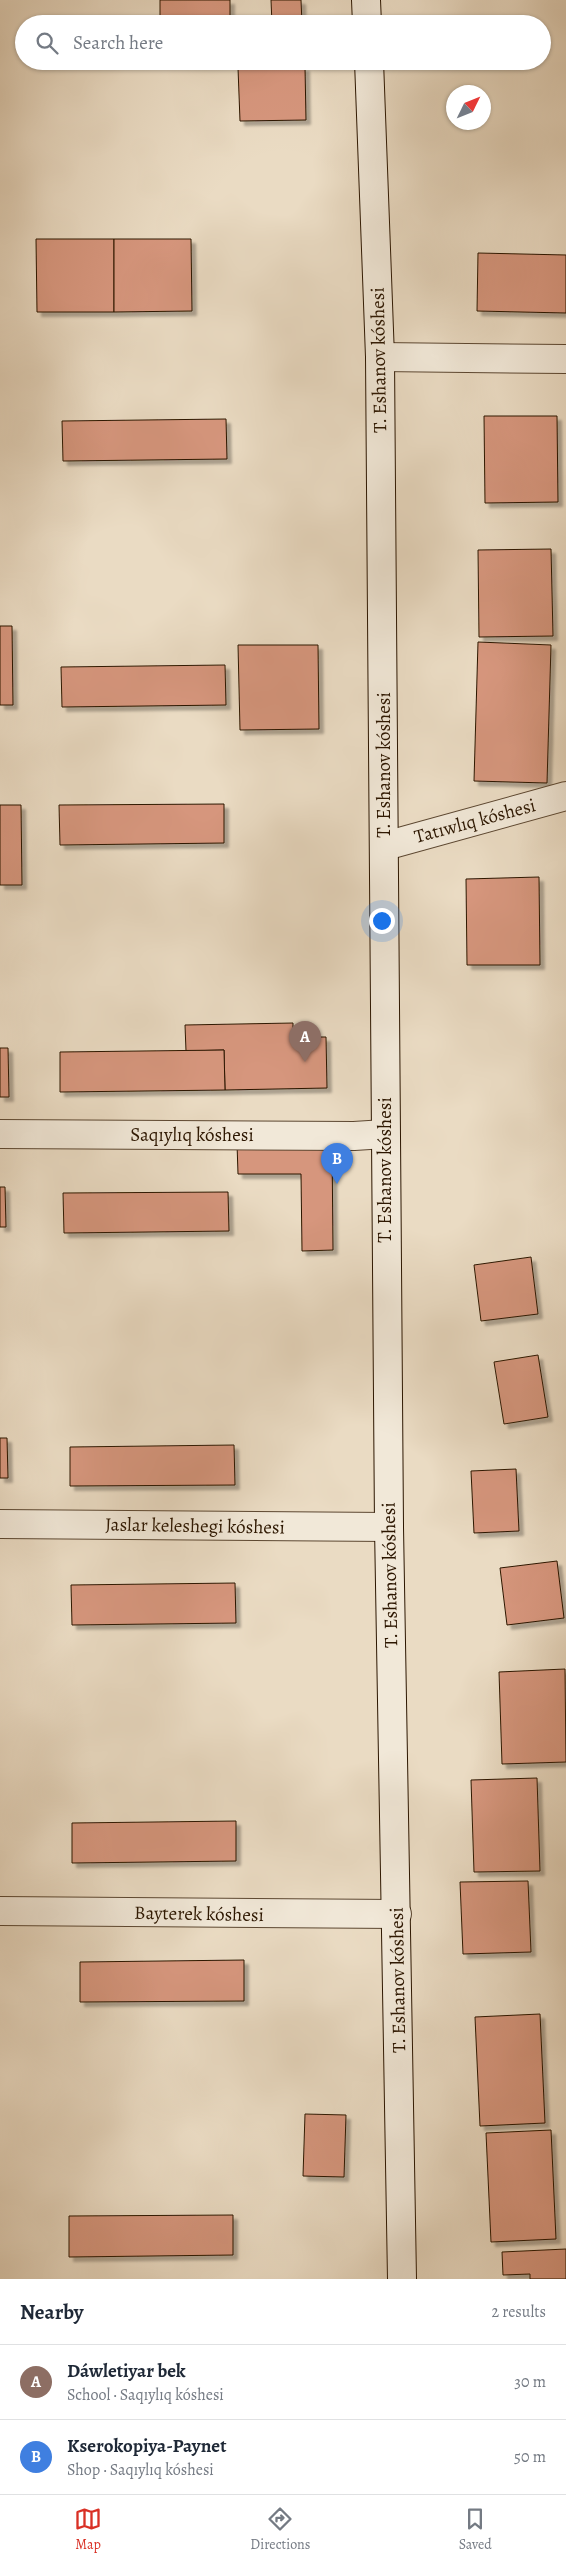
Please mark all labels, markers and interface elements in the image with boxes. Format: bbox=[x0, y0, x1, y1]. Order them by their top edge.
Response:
search box bbox=[15, 15, 551, 70]
icon: search bbox=[33, 29, 61, 57]
text: Search here bbox=[73, 30, 163, 56]
north arrow bbox=[446, 85, 491, 130]
street label: T. Eshanov kóshesi bbox=[365, 287, 393, 433]
street label: T. Eshanov kóshesi bbox=[371, 692, 397, 838]
street label: Tatıwlıq kóshesi bbox=[411, 792, 539, 850]
your location bbox=[369, 908, 395, 934]
pin: A bbox=[289, 1021, 321, 1062]
street label: T. Eshanov kóshesi bbox=[372, 1097, 398, 1243]
street label: Saqıylıq kóshesi bbox=[130, 1122, 254, 1148]
pin: B bbox=[321, 1143, 353, 1184]
street label: T. Eshanov kóshesi bbox=[376, 1502, 404, 1648]
street label: Jaslar keleshegi kóshesi bbox=[105, 1511, 285, 1541]
street label: Bayterek kóshesi bbox=[134, 1900, 264, 1928]
street label: T. Eshanov kóshesi bbox=[384, 1907, 412, 2053]
text: Nearby bbox=[20, 2298, 83, 2326]
text: 2 results bbox=[491, 2301, 546, 2323]
text: Dáwletiyar bek bbox=[67, 2358, 186, 2384]
text: A bbox=[31, 2371, 41, 2393]
text: 30 m bbox=[514, 2371, 546, 2393]
text: School · Saqıylıq kóshesi bbox=[67, 2384, 224, 2406]
text: Kserokopiya-Paynet bbox=[67, 2433, 226, 2459]
text: B bbox=[31, 2446, 41, 2468]
text: 50 m bbox=[514, 2446, 546, 2468]
text: Shop · Saqıylıq kóshesi bbox=[67, 2459, 214, 2481]
tab: Map bbox=[74, 2505, 102, 2554]
tab: Directions bbox=[250, 2505, 310, 2554]
tab: Saved bbox=[459, 2505, 492, 2554]

